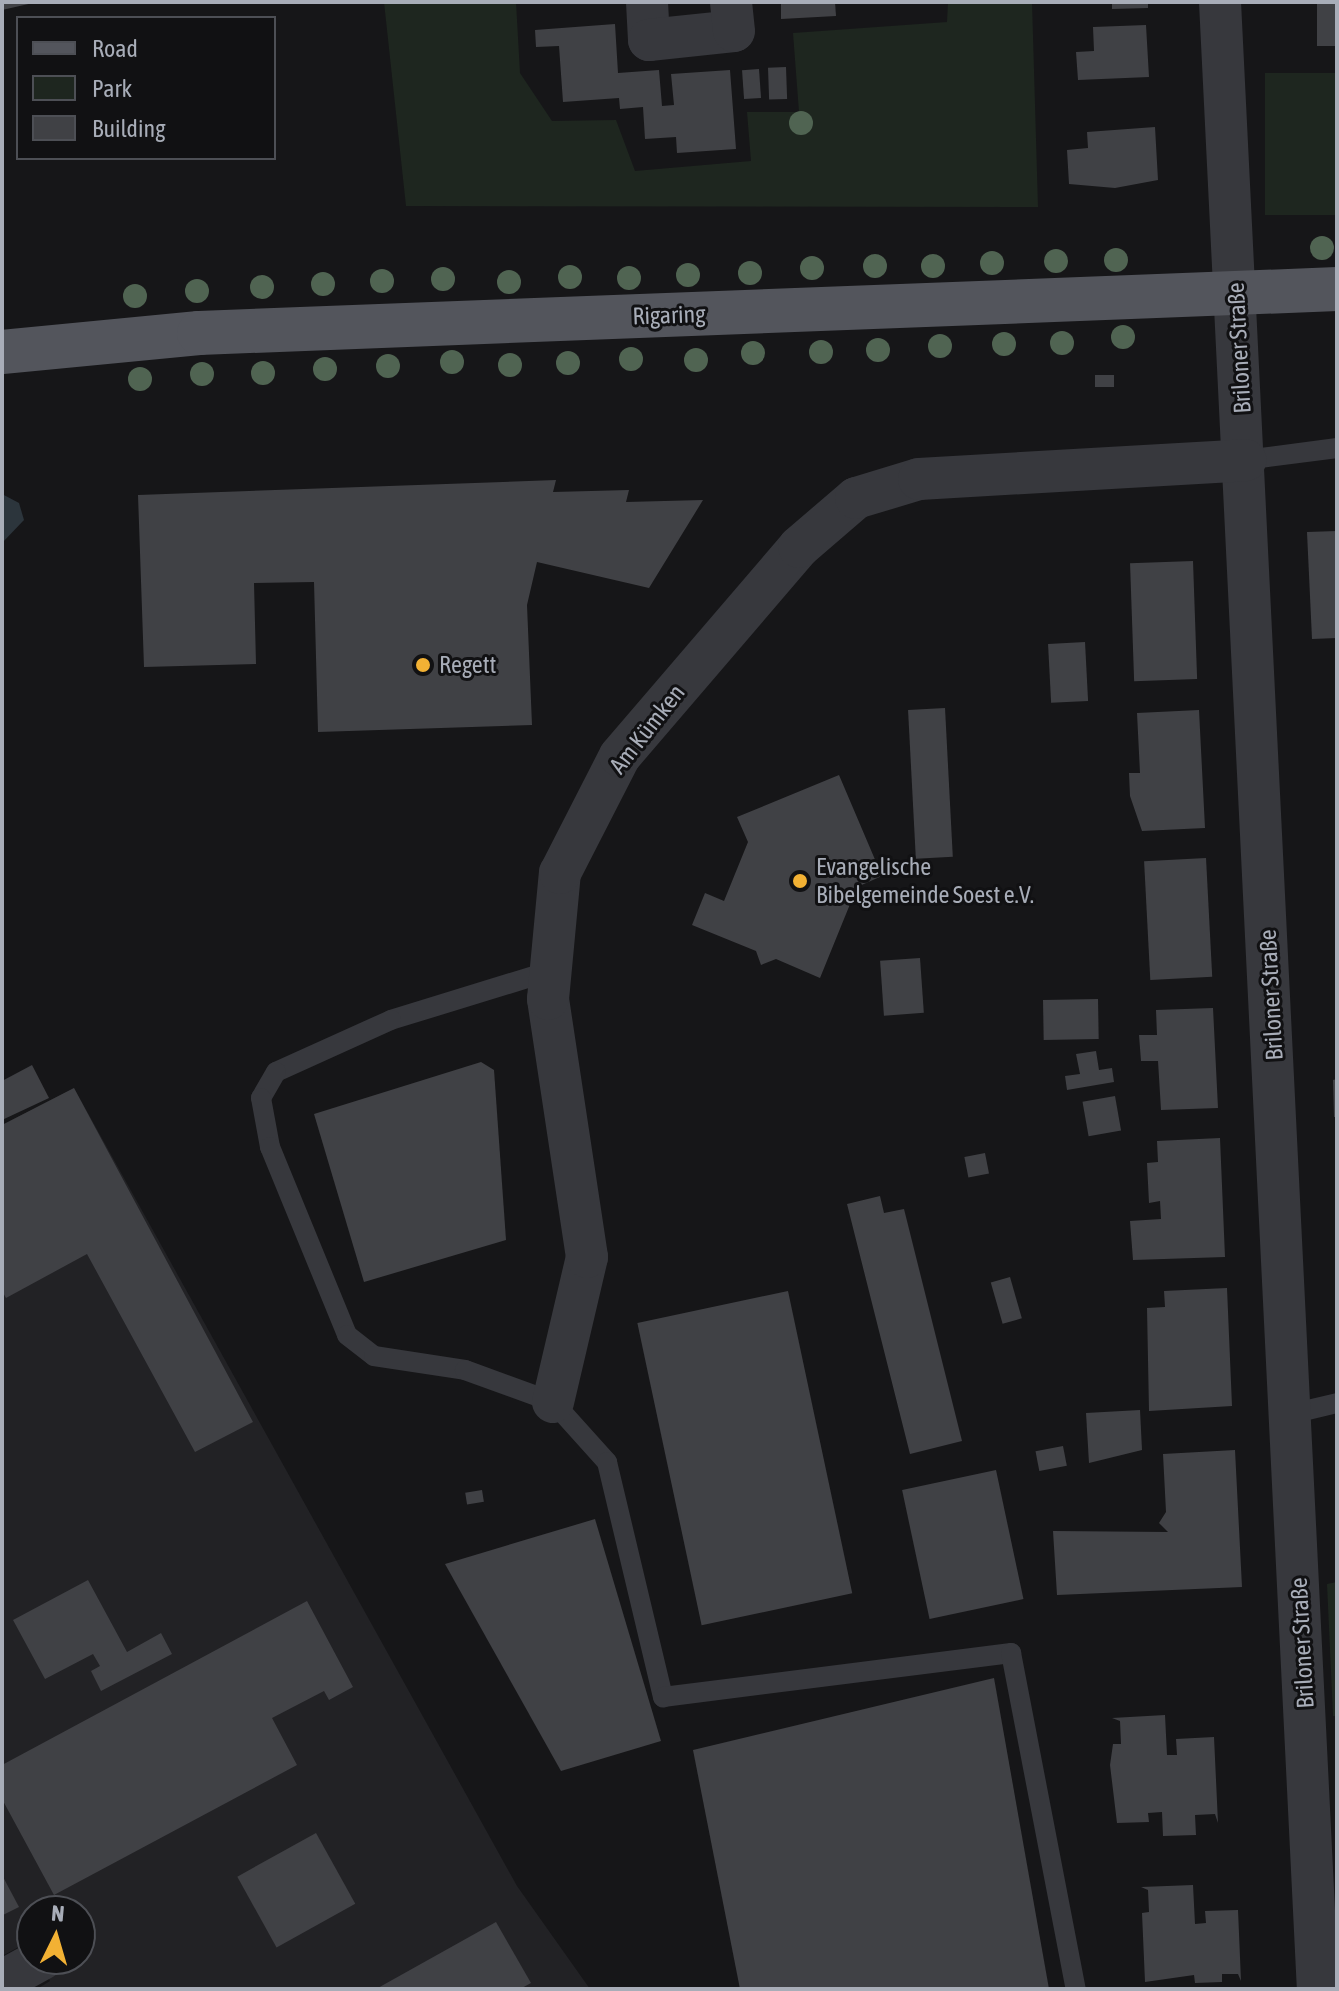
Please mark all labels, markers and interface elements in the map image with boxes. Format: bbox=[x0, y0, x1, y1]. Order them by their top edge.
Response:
legend bbox=[16, 16, 276, 160]
text: Road bbox=[92, 35, 138, 62]
text: Park bbox=[92, 75, 132, 102]
text: Building bbox=[92, 115, 165, 142]
street label: Briloner Straße bbox=[1221, 282, 1257, 414]
street label: Rigaring bbox=[632, 299, 706, 331]
place label: Regett bbox=[439, 651, 496, 679]
marker: Regett bbox=[414, 656, 432, 674]
street label: Am Kümken bbox=[603, 679, 691, 779]
place label: Evangelische Bibelgemeinde Soest e.V. bbox=[816, 853, 1034, 909]
marker: Evangelische Bibelgemeinde Soest e.V. bbox=[791, 872, 809, 890]
street label: Briloner Straße bbox=[1253, 929, 1289, 1061]
street label: Briloner Straße bbox=[1284, 1577, 1320, 1709]
north arrow bbox=[16, 1895, 96, 1975]
text: N bbox=[50, 1900, 66, 1927]

